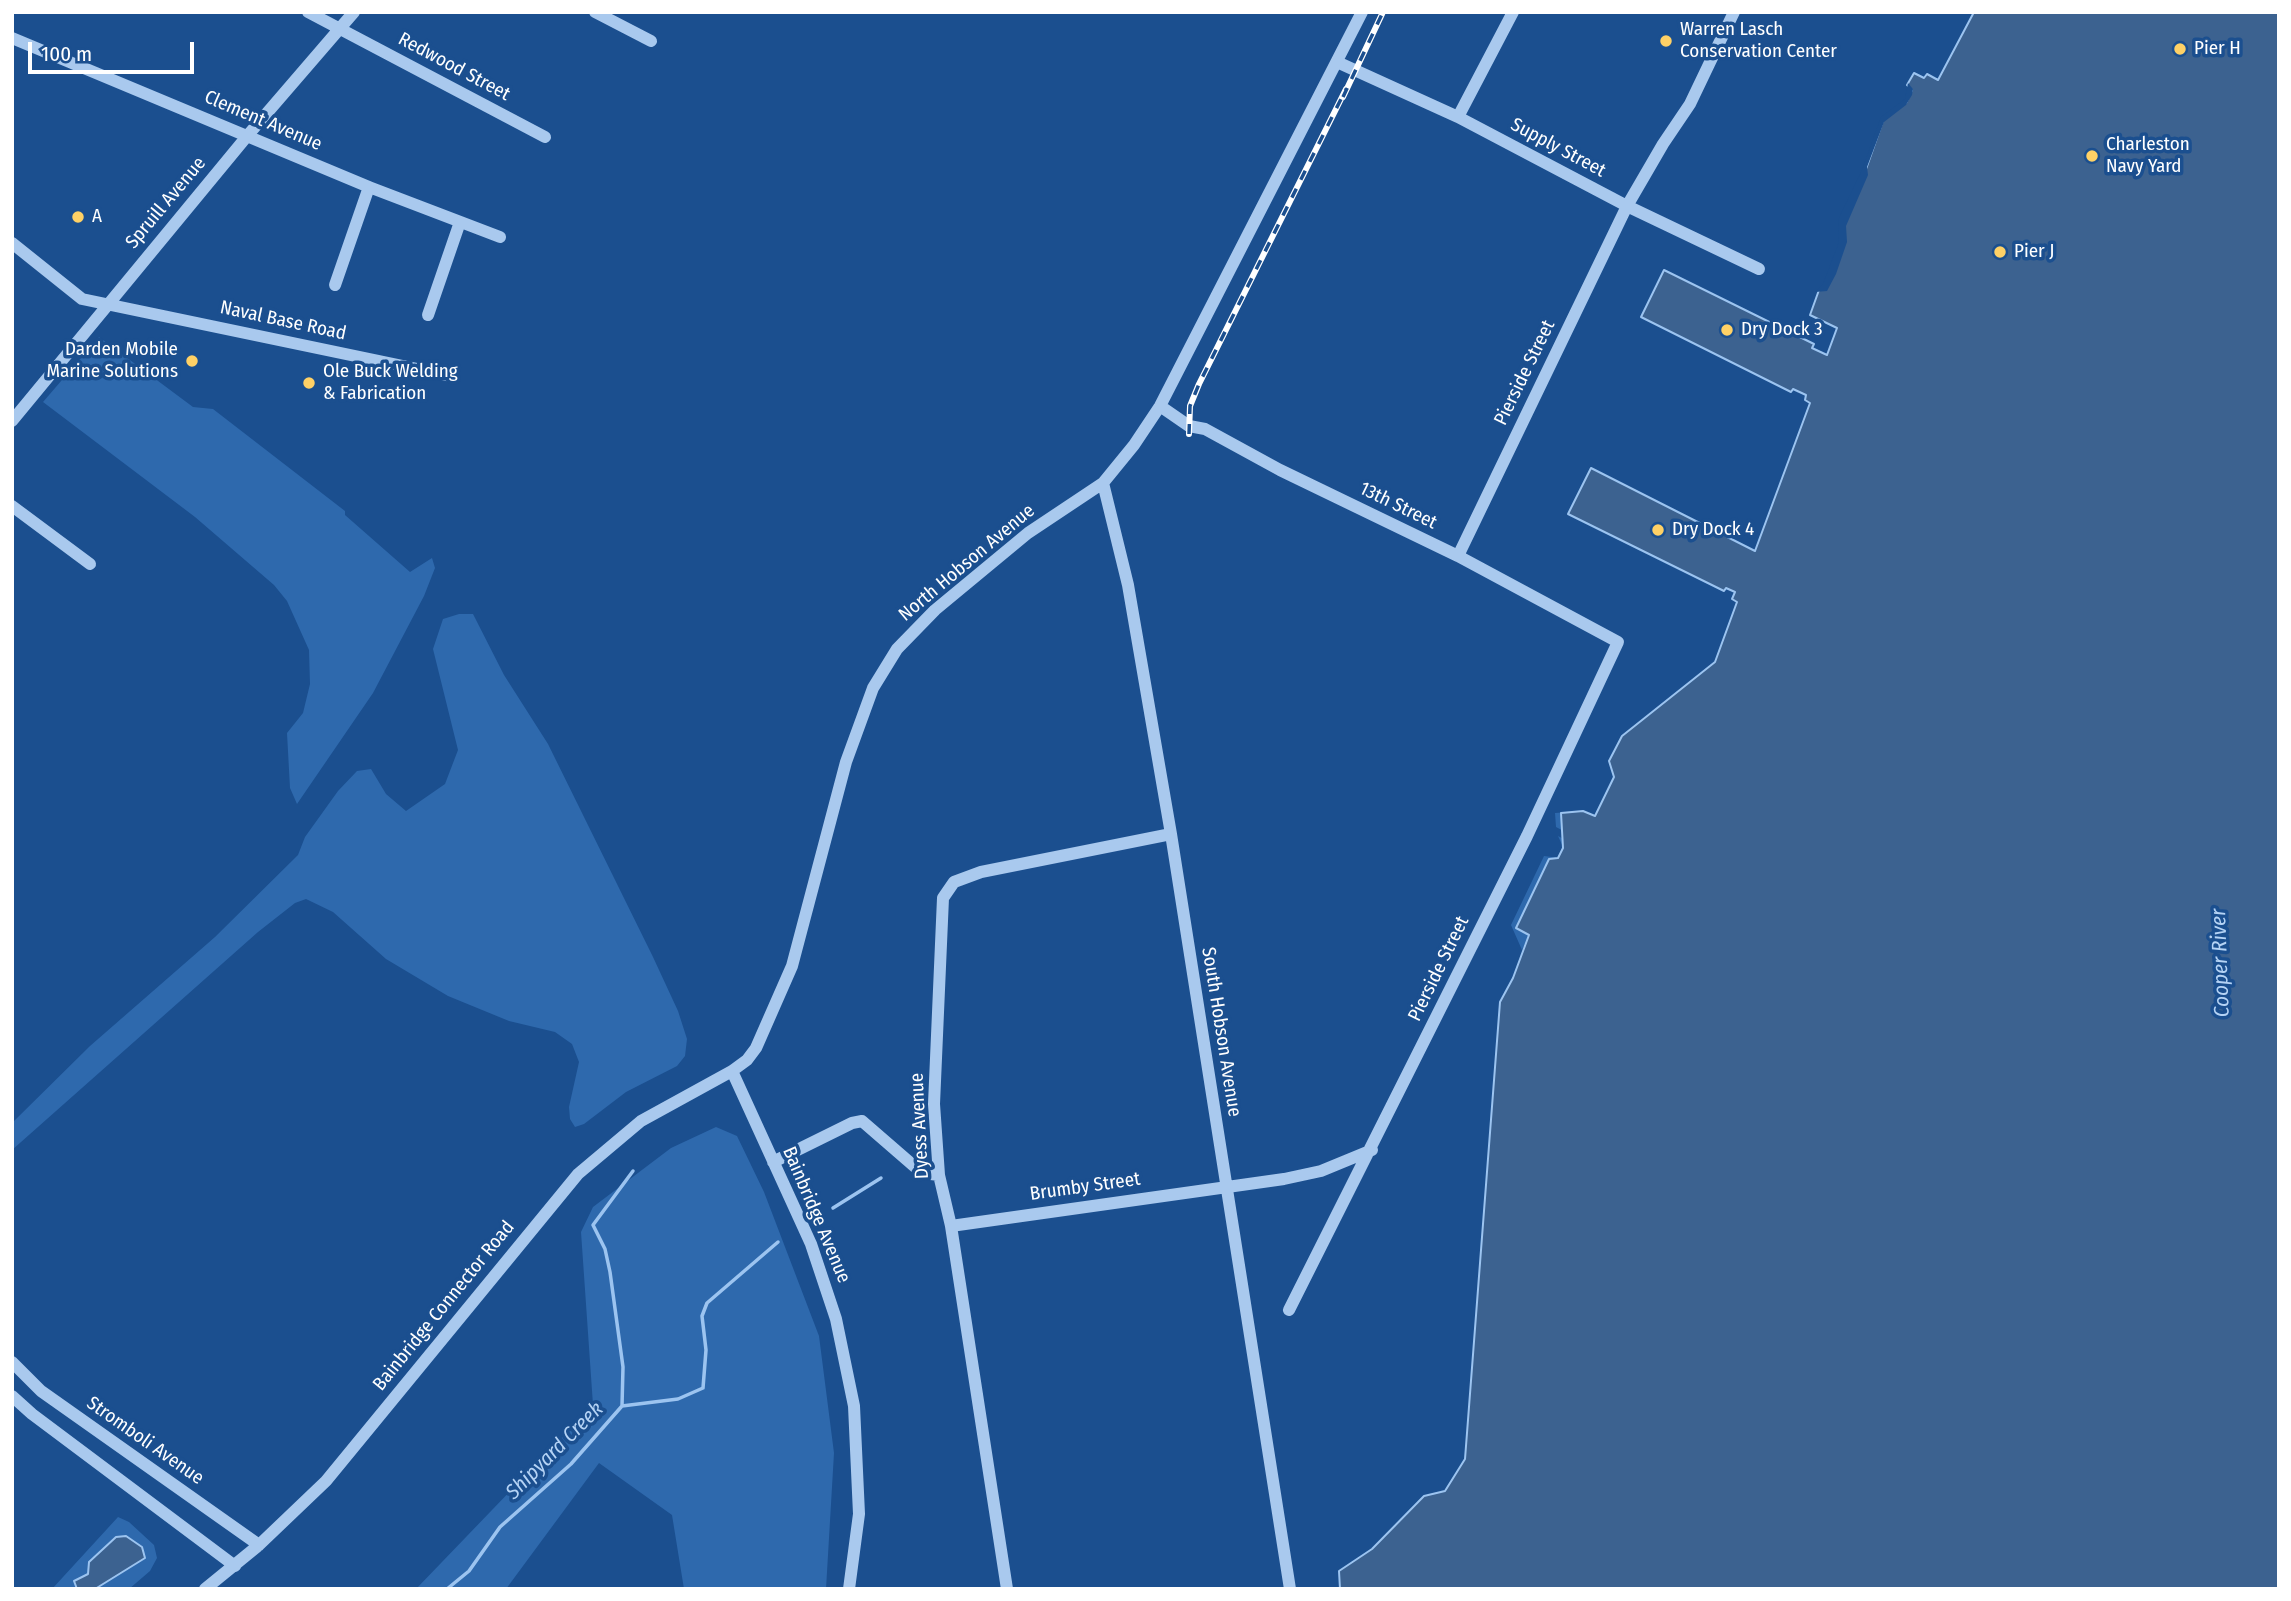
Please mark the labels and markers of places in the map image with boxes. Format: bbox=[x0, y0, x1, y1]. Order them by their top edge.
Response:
place label: Warren Lasch Conservation Center bbox=[1680, 19, 1837, 63]
marker: Warren Lasch Conservation Center bbox=[1658, 33, 1674, 49]
place label: Pier H bbox=[2194, 38, 2241, 60]
marker: Pier H bbox=[2172, 41, 2188, 57]
place label: Charleston Navy Yard bbox=[2106, 134, 2190, 178]
marker: Charleston Navy Yard bbox=[2084, 148, 2100, 164]
place label: A bbox=[92, 206, 102, 228]
marker: A bbox=[70, 209, 86, 225]
place label: Pier J bbox=[2014, 241, 2054, 263]
marker: Pier J bbox=[1992, 244, 2008, 260]
place label: Dry Dock 3 bbox=[1741, 319, 1823, 341]
marker: Dry Dock 3 bbox=[1719, 322, 1735, 338]
place label: Darden Mobile Marine Solutions bbox=[46, 339, 178, 383]
marker: Darden Mobile Marine Solutions bbox=[184, 353, 200, 369]
place label: Ole Buck Welding & Fabrication bbox=[323, 361, 458, 405]
marker: Ole Buck Welding & Fabrication bbox=[301, 375, 317, 391]
place label: Dry Dock 4 bbox=[1672, 519, 1754, 541]
marker: Dry Dock 4 bbox=[1650, 522, 1666, 538]

